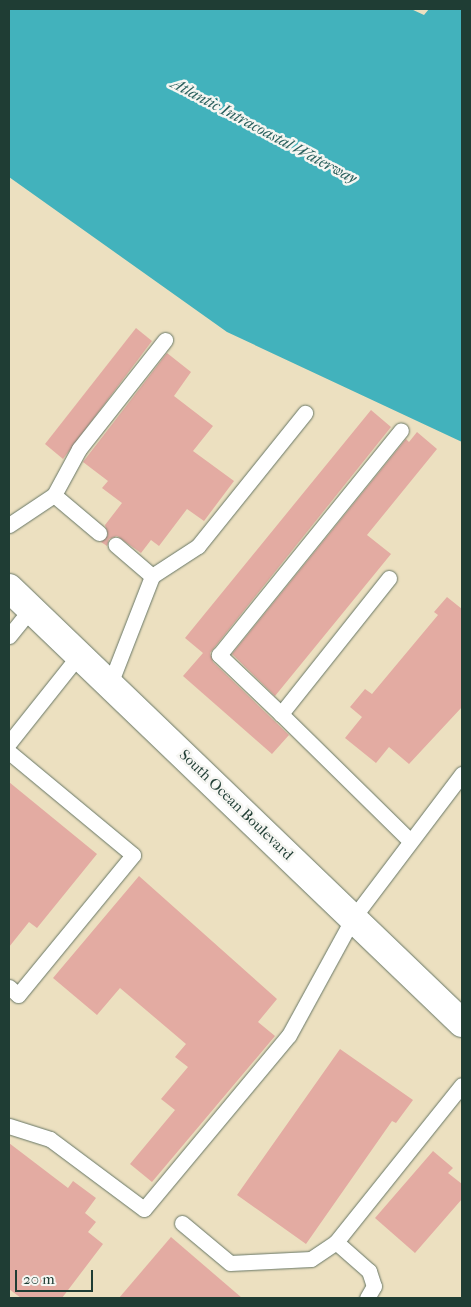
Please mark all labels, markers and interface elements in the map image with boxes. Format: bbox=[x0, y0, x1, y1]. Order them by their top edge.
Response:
water label: Atlantic Intracoastal Waterway bbox=[168, 74, 360, 188]
street label: South Ocean Boulevard bbox=[175, 746, 297, 864]
scale bar bbox=[18, 1260, 95, 1292]
text: 20 m bbox=[23, 1270, 55, 1288]

